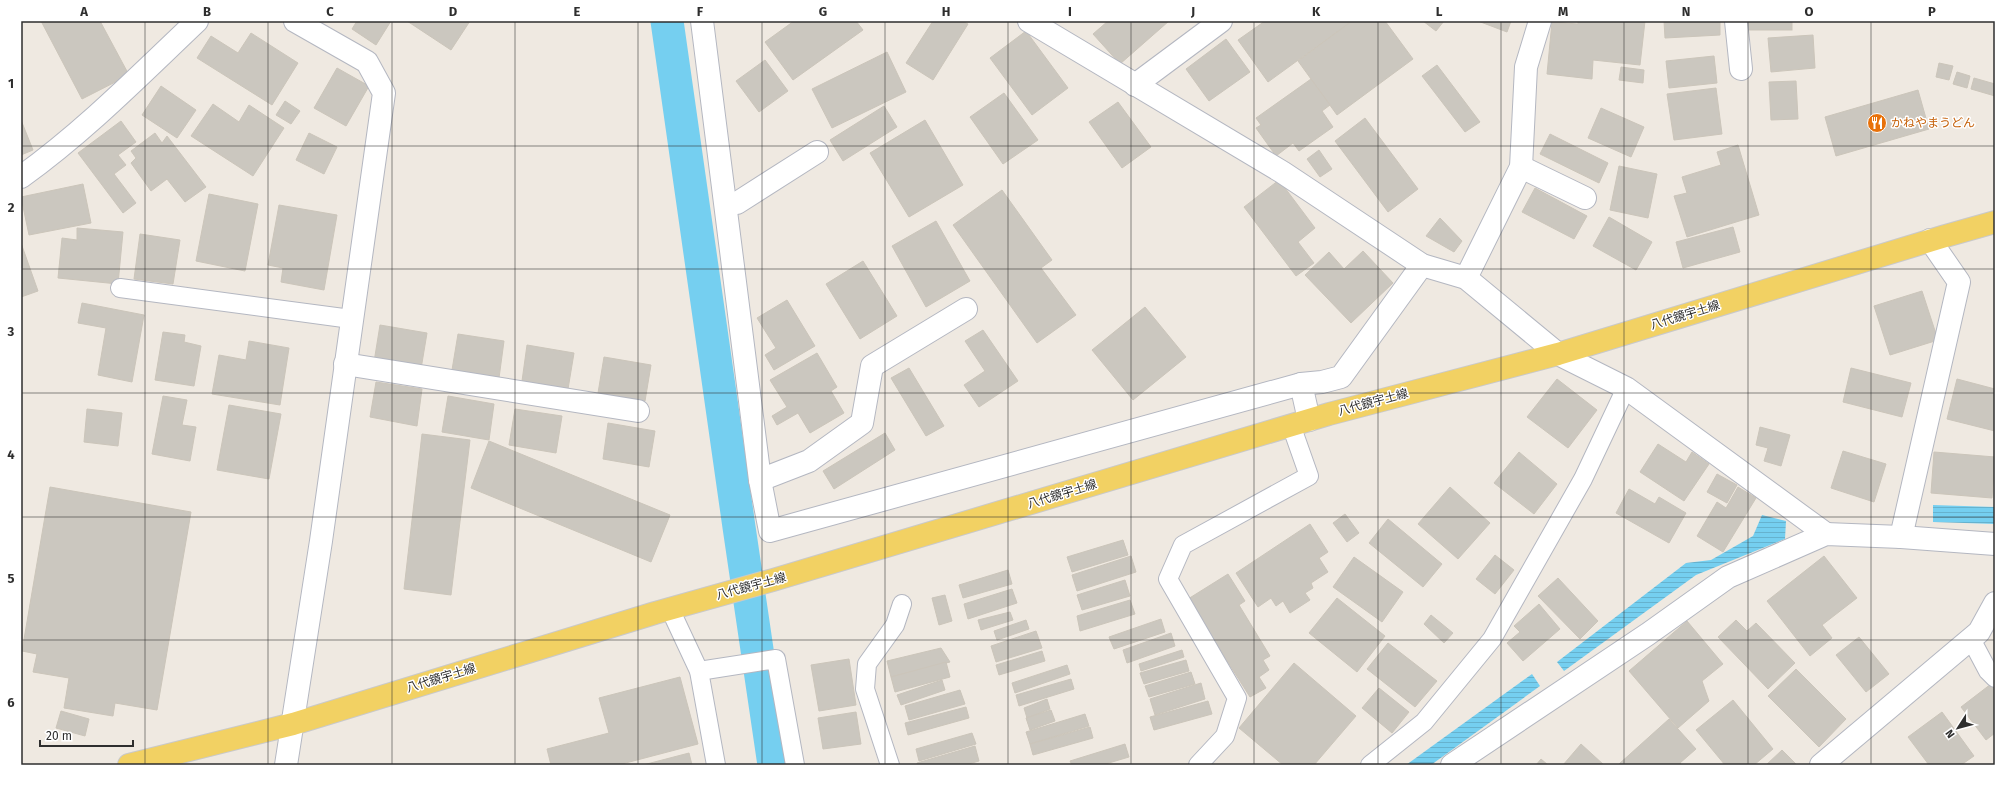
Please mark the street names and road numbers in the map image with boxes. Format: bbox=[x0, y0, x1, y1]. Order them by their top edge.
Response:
street label: 八代鏡宇土線 bbox=[1649, 298, 1721, 332]
street label: 八代鏡宇土線 bbox=[1336, 386, 1410, 418]
street label: 八代鏡宇土線 bbox=[1026, 477, 1098, 511]
street label: 八代鏡宇土線 bbox=[714, 570, 788, 602]
street label: 八代鏡宇土線 bbox=[405, 661, 477, 695]

